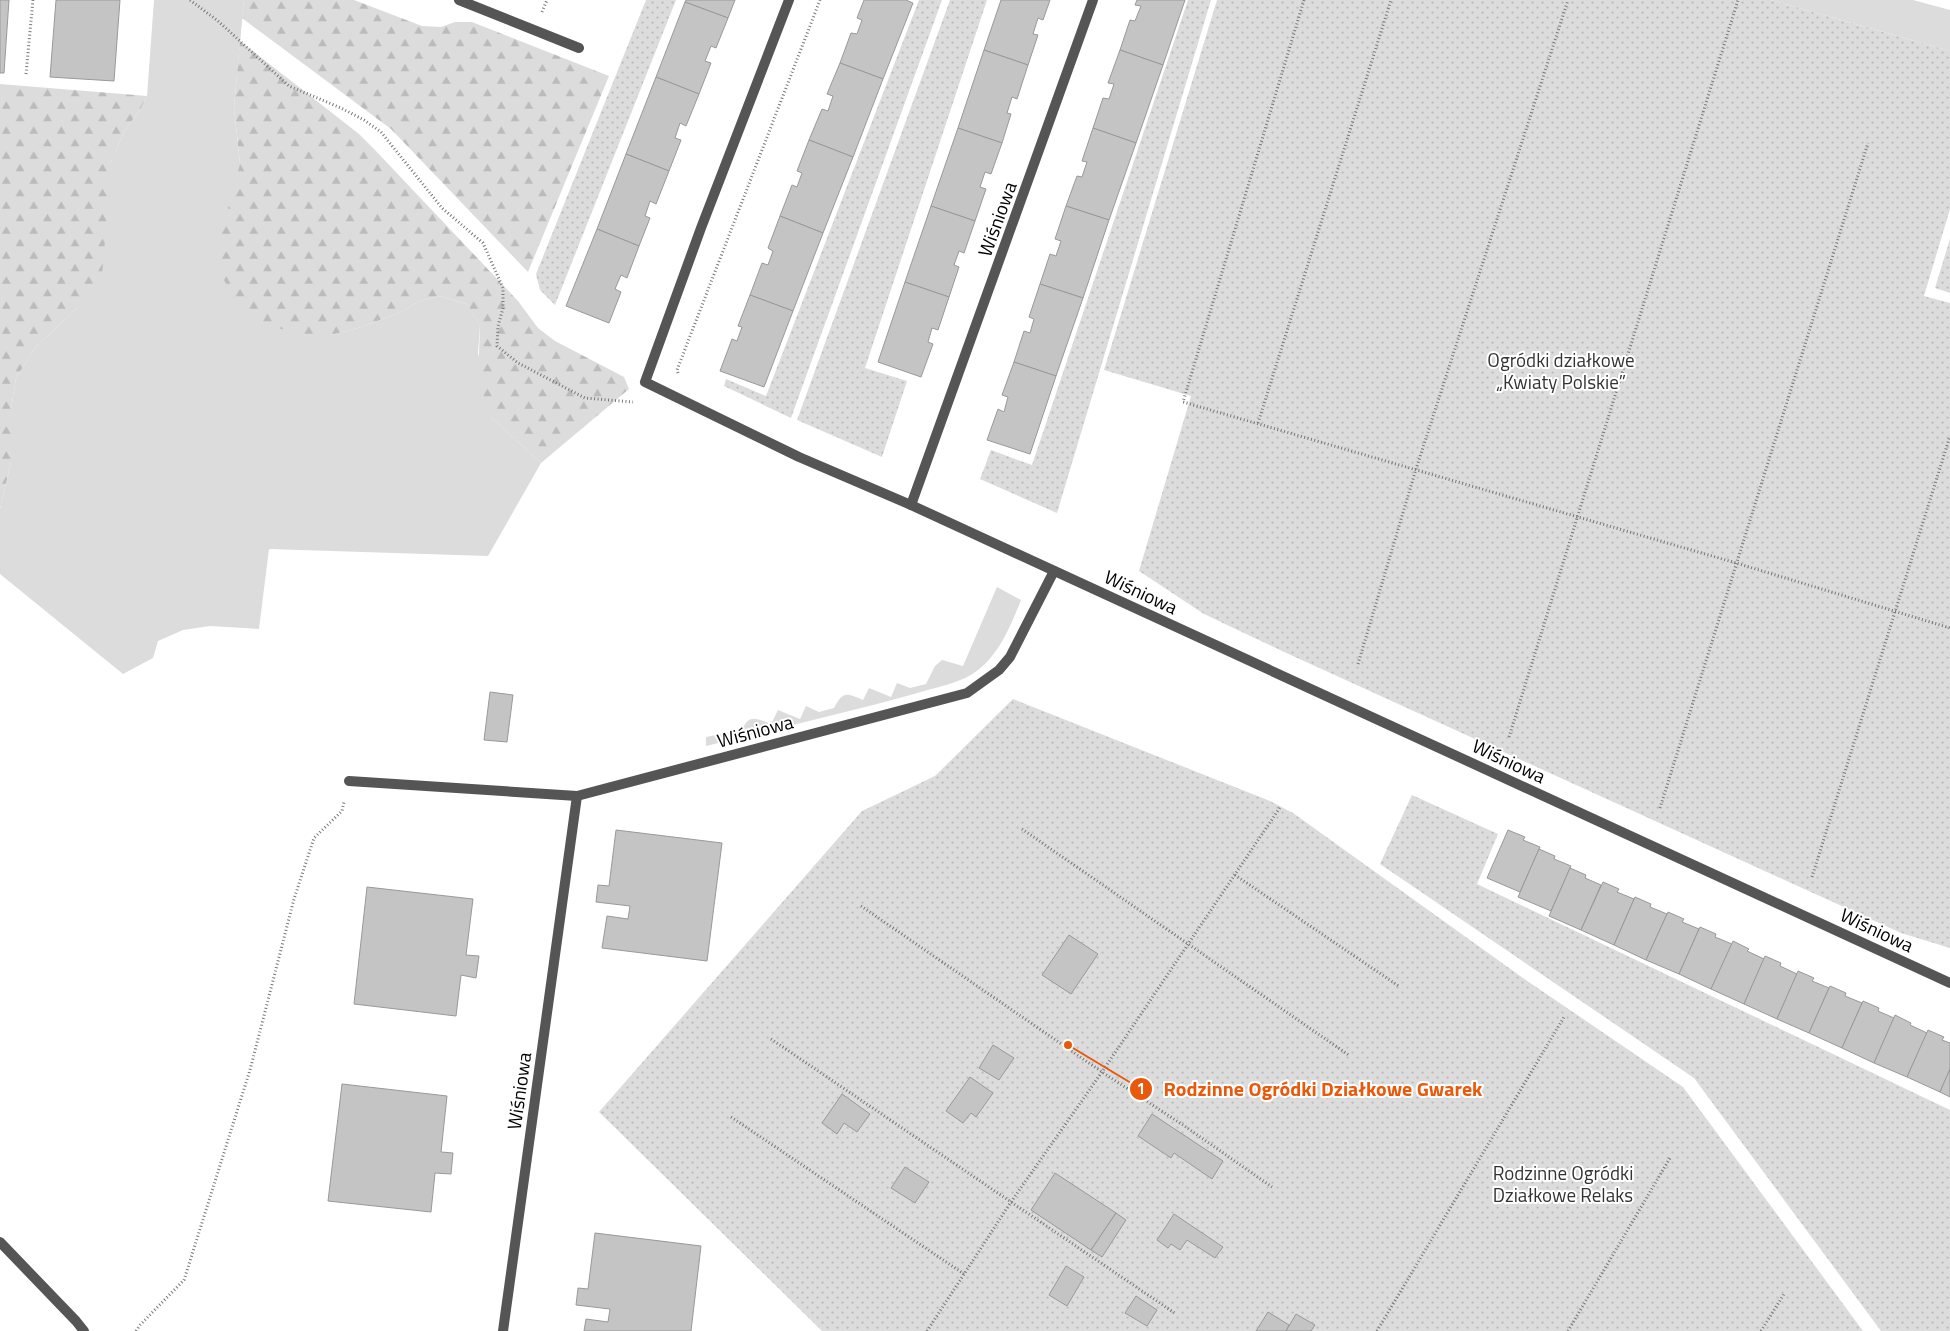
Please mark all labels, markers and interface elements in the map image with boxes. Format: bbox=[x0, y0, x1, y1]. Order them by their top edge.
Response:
street label: Wiśniowa bbox=[970, 177, 1024, 260]
park label: Ogródki działkowe „Kwiaty Polskie” bbox=[1487, 345, 1635, 396]
street label: Wiśniowa bbox=[1100, 562, 1183, 621]
street label: Wiśniowa bbox=[713, 706, 797, 755]
street label: Wiśniowa bbox=[1468, 731, 1551, 790]
street label: Wiśniowa bbox=[1836, 900, 1919, 959]
street label: Wiśniowa bbox=[499, 1050, 538, 1132]
callout: Rodzinne Ogródki Działkowe Gwarek bbox=[1128, 1072, 1492, 1107]
text: Rodzinne Ogródki Działkowe Gwarek bbox=[1164, 1073, 1483, 1104]
text: 1 bbox=[1137, 1077, 1145, 1100]
park label: Rodzinne Ogródki Działkowe Relaks bbox=[1493, 1158, 1633, 1209]

